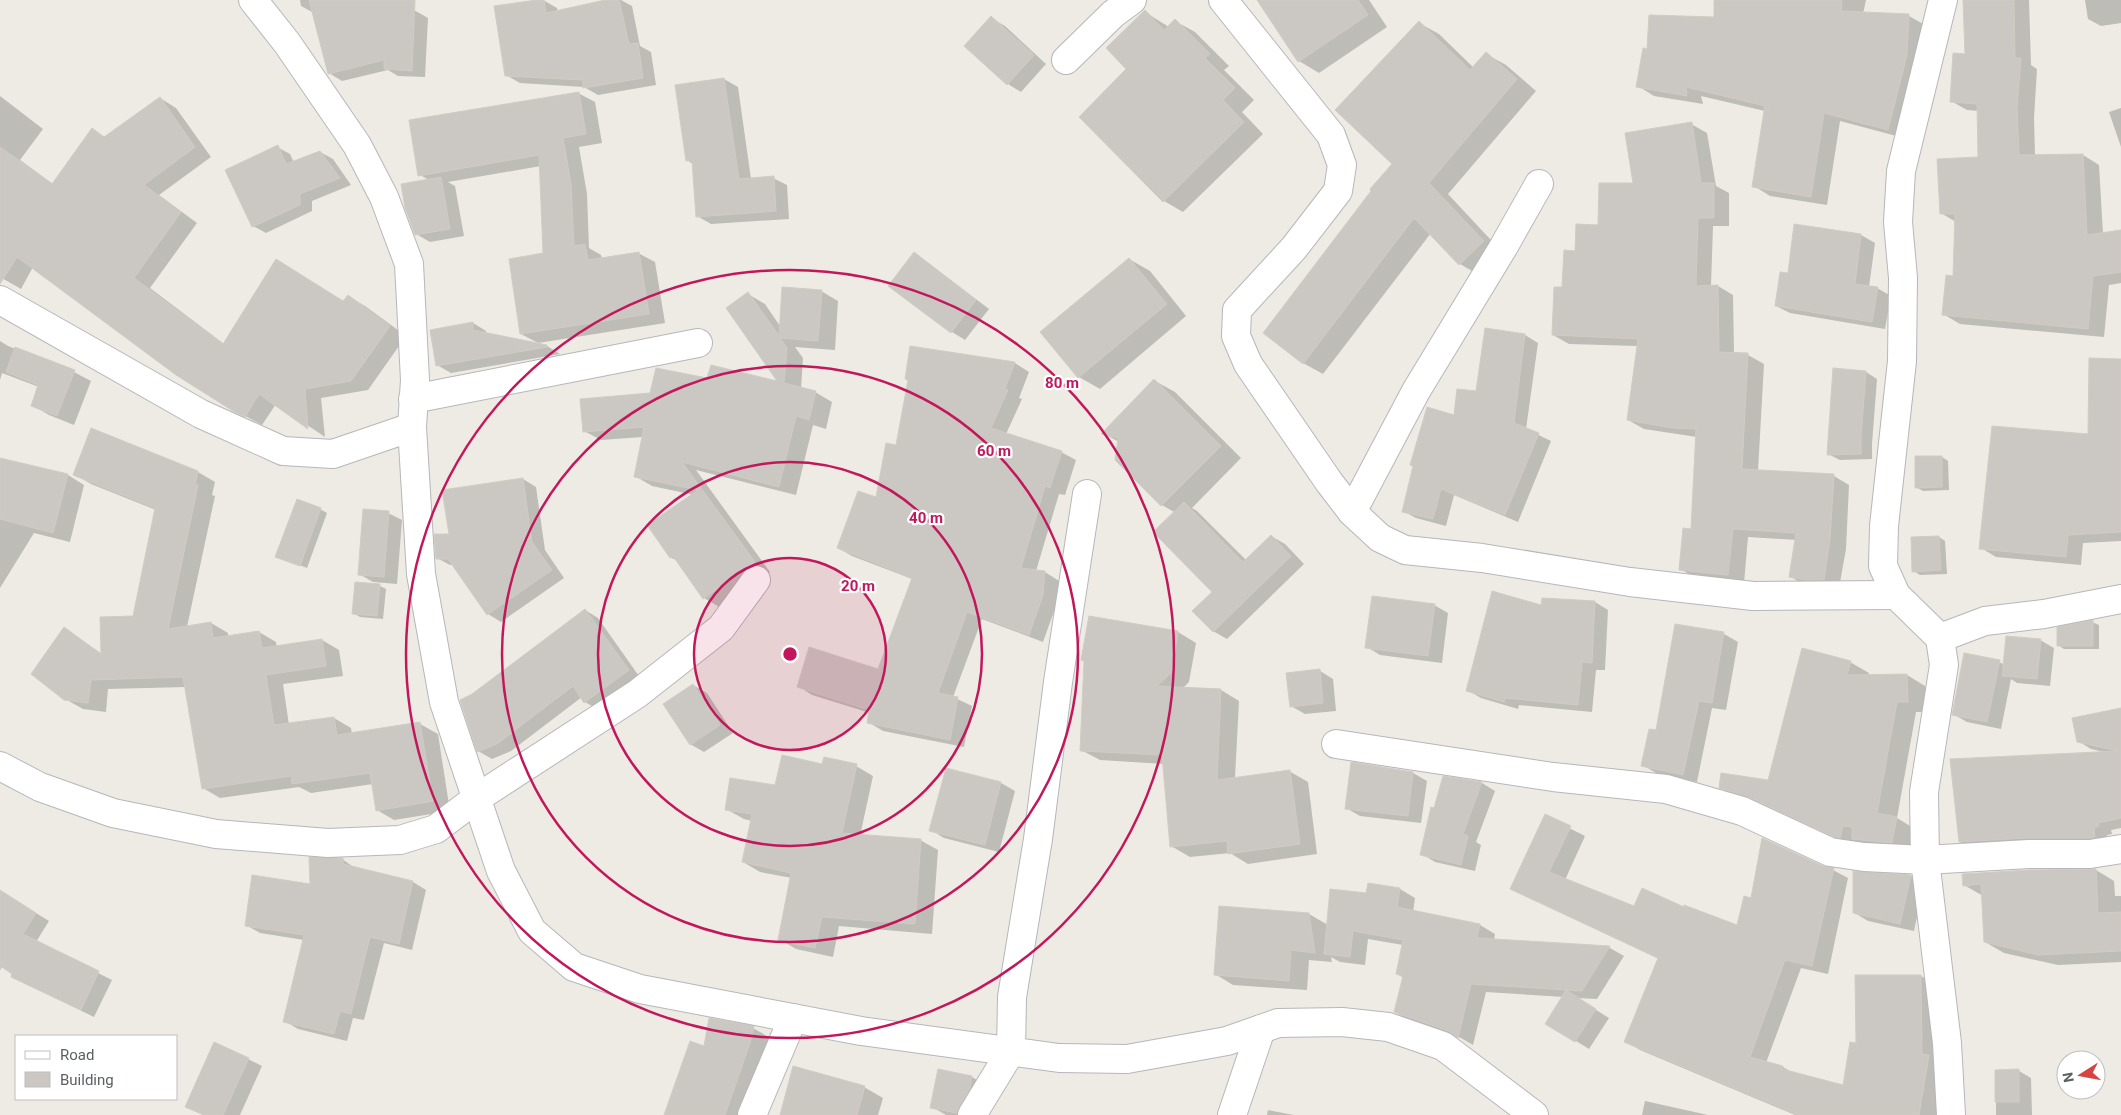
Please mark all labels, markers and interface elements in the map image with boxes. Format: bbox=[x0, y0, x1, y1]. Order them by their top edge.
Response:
text: 80 m bbox=[1045, 374, 1079, 392]
text: 60 m bbox=[977, 442, 1011, 460]
text: 40 m bbox=[909, 509, 943, 527]
text: 20 m bbox=[841, 577, 875, 595]
centre of rings bbox=[781, 645, 799, 663]
legend bbox=[15, 1035, 178, 1100]
text: Road bbox=[60, 1046, 94, 1064]
north arrow bbox=[2056, 1050, 2106, 1100]
text: Building bbox=[60, 1071, 114, 1089]
text: N bbox=[2059, 1071, 2077, 1084]

